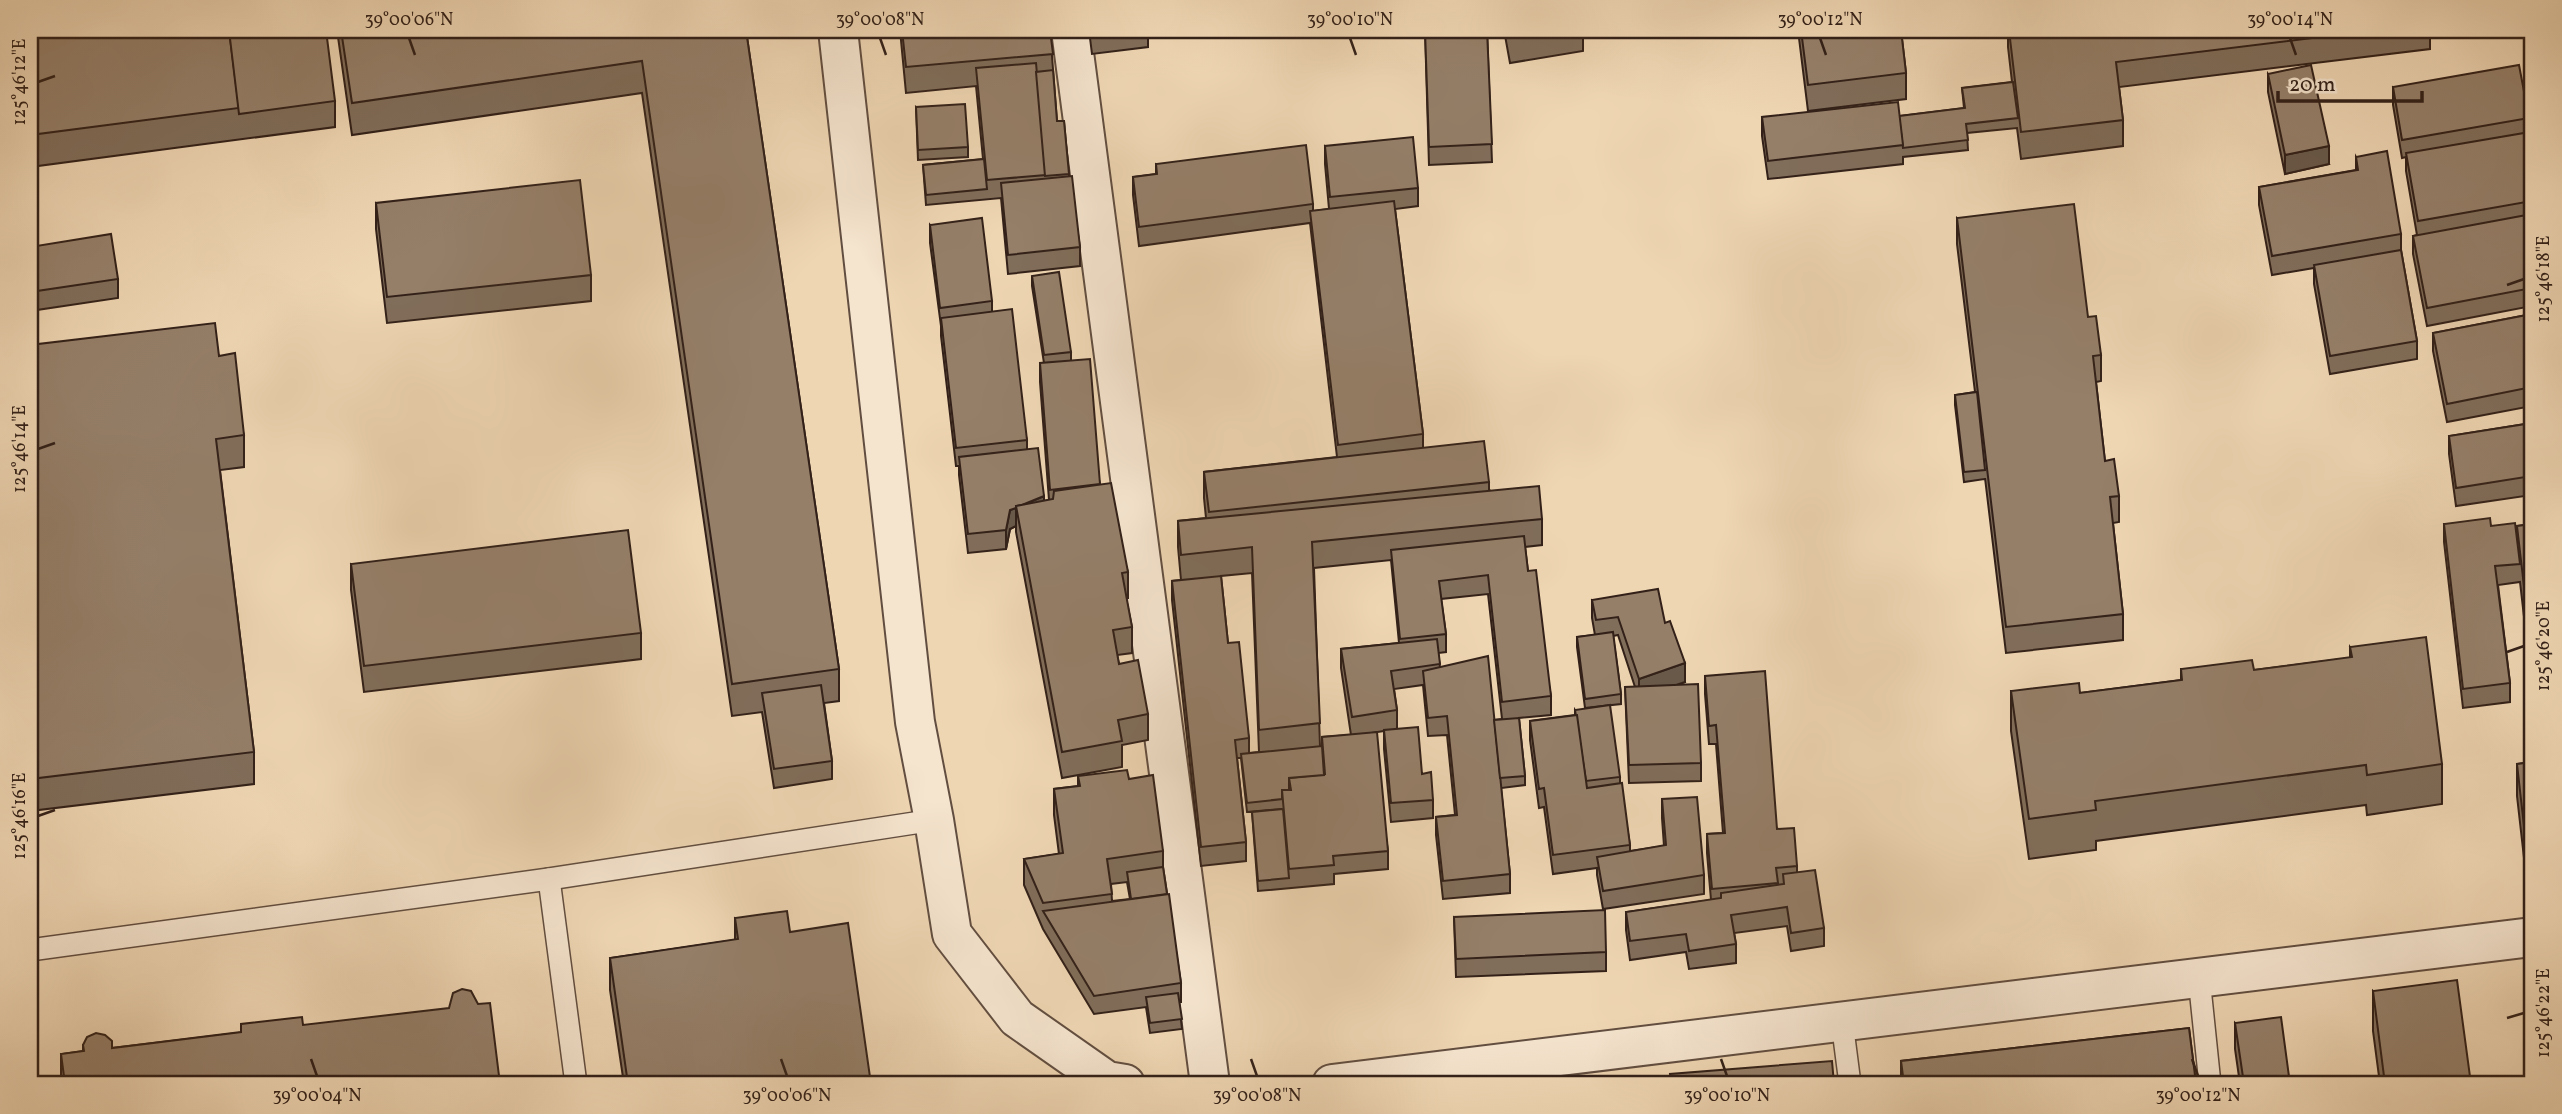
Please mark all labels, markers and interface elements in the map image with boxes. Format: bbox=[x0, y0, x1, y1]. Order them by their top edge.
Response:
text: 39°00'06"N bbox=[365, 8, 453, 33]
text: 39°00'08"N bbox=[836, 8, 924, 33]
text: 39°00'10"N bbox=[1307, 8, 1393, 33]
text: 39°00'12"N bbox=[1777, 8, 1863, 33]
text: 39°00'14"N bbox=[2247, 8, 2333, 33]
text: 125°46'12"E bbox=[8, 38, 33, 126]
scale bar bbox=[2278, 60, 2422, 104]
text: 20 m bbox=[2289, 71, 2335, 100]
text: 125°46'18"E bbox=[2532, 235, 2557, 322]
text: 125°46'14"E bbox=[8, 405, 33, 493]
text: 125°46'20"E bbox=[2532, 601, 2557, 691]
text: 125°46'16"E bbox=[8, 772, 33, 859]
text: 125°46'22"E bbox=[2532, 968, 2557, 1058]
text: 39°00'04"N bbox=[272, 1084, 362, 1109]
text: 39°00'06"N bbox=[743, 1084, 831, 1109]
text: 39°00'08"N bbox=[1213, 1084, 1301, 1109]
text: 39°00'10"N bbox=[1684, 1084, 1770, 1109]
text: 39°00'12"N bbox=[2155, 1084, 2241, 1109]

